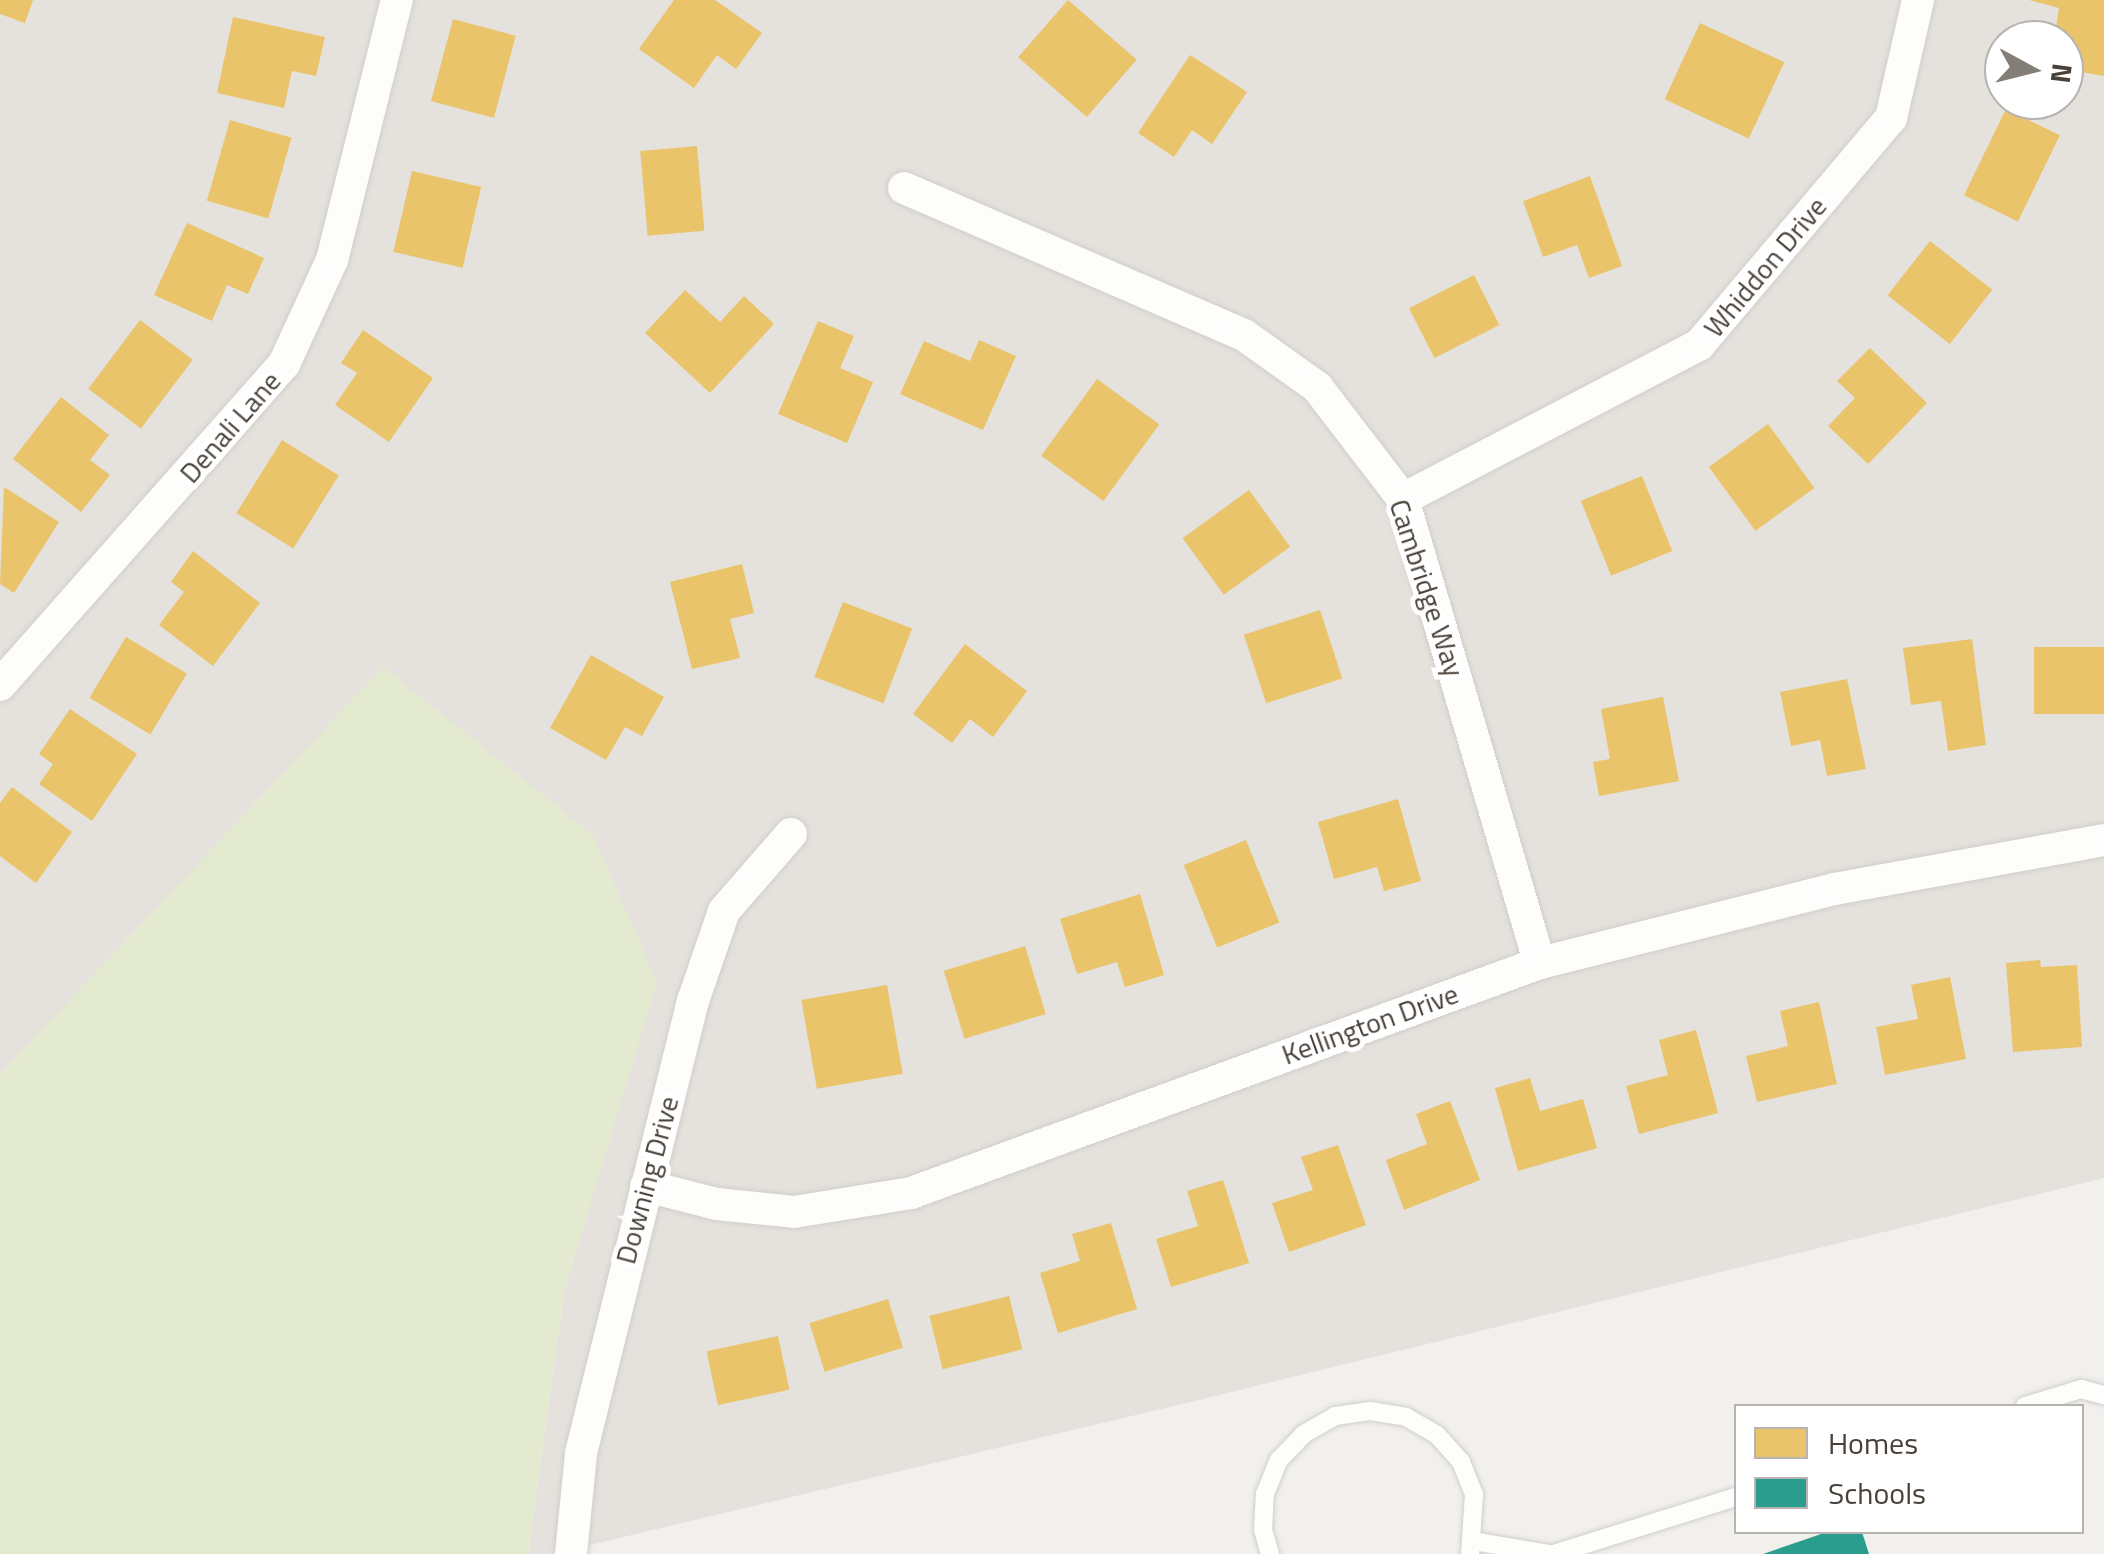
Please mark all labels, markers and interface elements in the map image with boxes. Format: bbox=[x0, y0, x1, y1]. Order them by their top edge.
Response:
north arrow bbox=[1984, 20, 2084, 120]
text: N bbox=[2040, 61, 2085, 86]
street label: Whiddon Drive bbox=[1697, 190, 1833, 344]
street label: Denali Lane bbox=[172, 364, 288, 490]
street label: Cambridge Way bbox=[1383, 495, 1471, 681]
street label: Kellington Drive bbox=[1277, 977, 1463, 1071]
street label: Downing Drive bbox=[609, 1093, 685, 1267]
legend bbox=[1734, 1404, 2084, 1534]
text: Homes bbox=[1828, 1420, 1918, 1466]
text: Schools bbox=[1828, 1470, 1926, 1516]

